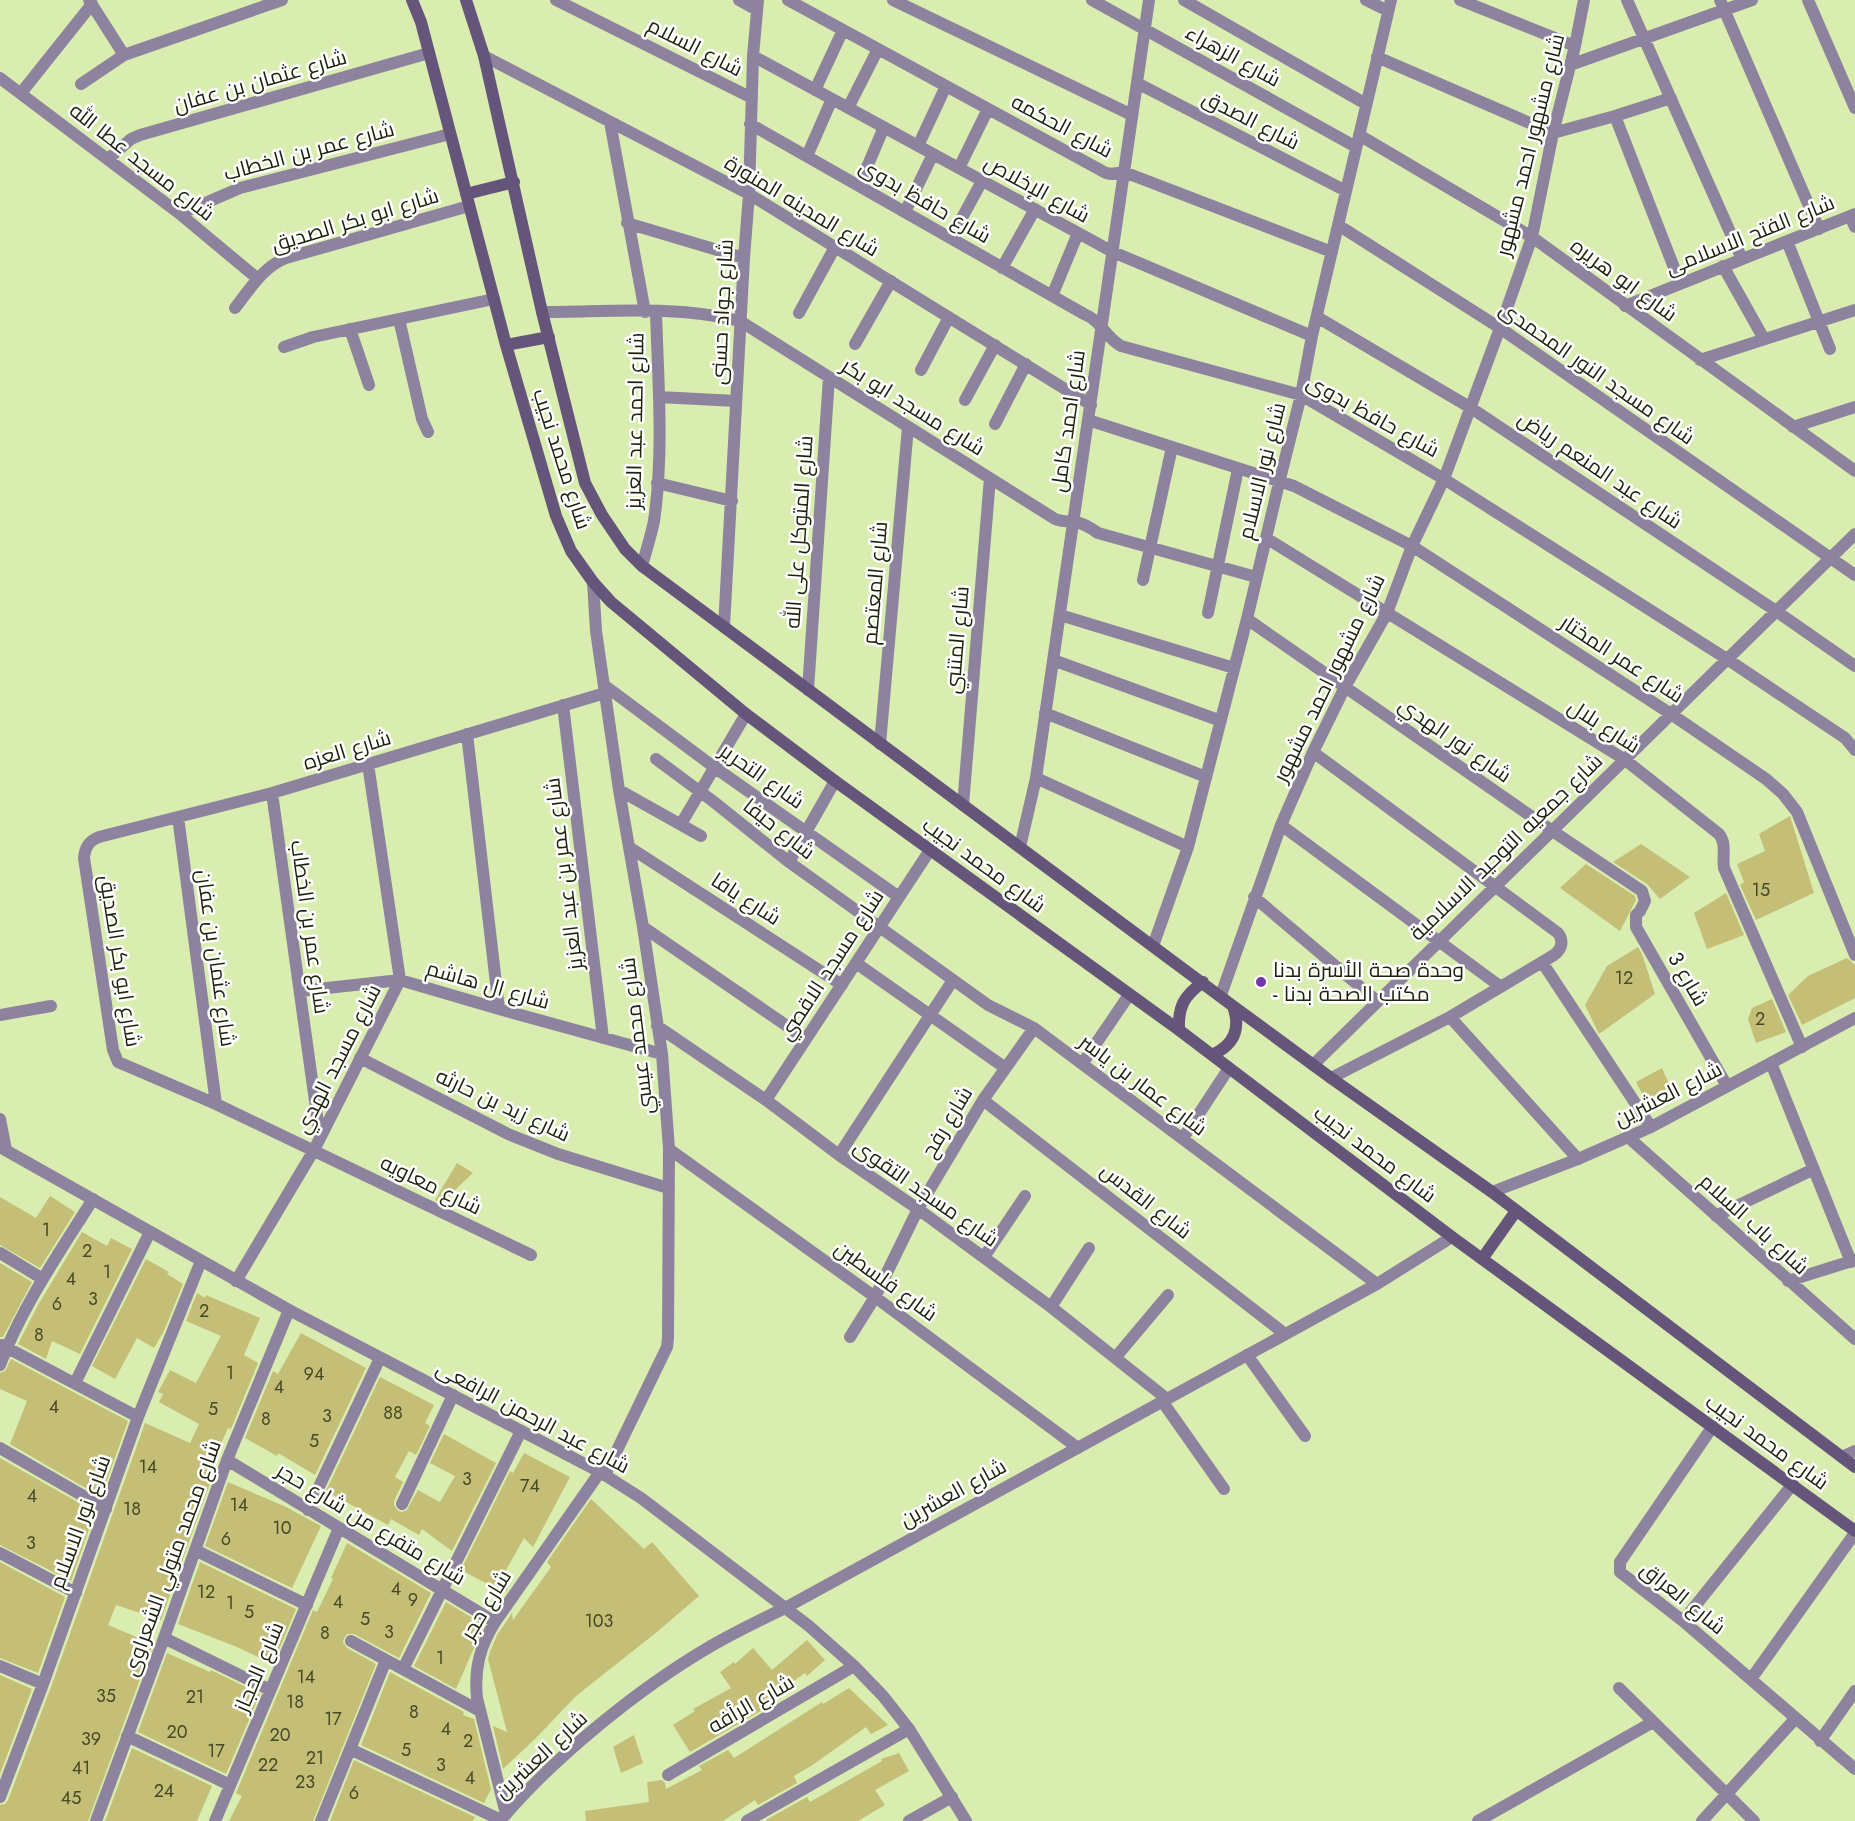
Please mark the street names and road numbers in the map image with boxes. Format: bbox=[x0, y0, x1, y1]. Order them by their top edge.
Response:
street label: شارع السلام bbox=[642, 10, 748, 84]
street label: شارع الزهراء bbox=[1180, 17, 1286, 95]
street label: شارع مشهور احمد مشهور bbox=[1488, 31, 1572, 260]
street label: شارع عثمان بن عفان bbox=[170, 42, 350, 120]
street label: شارع الصدق bbox=[1197, 83, 1305, 157]
street label: شارع الحكمه bbox=[1006, 87, 1118, 165]
street label: شارع مسجد عطا الله bbox=[63, 96, 221, 228]
street label: شارع عمر بن الخطاب bbox=[220, 114, 398, 188]
street label: شارع المدينه المنورة bbox=[719, 148, 885, 264]
street label: شارع الإخلاص bbox=[979, 148, 1095, 230]
street label: شارع حافظ بدوى bbox=[854, 151, 996, 251]
street label: شارع ابو بكر الصديق bbox=[268, 180, 442, 260]
street label: شارع الفتح الاسلامى bbox=[1661, 187, 1839, 283]
street label: شارع ابو هريره bbox=[1564, 231, 1684, 329]
street label: شارع جواد حسنى bbox=[703, 238, 741, 386]
street label: شارع مسجد النور المحمدى bbox=[1493, 294, 1701, 452]
street label: شارع احمد عبد العزيز bbox=[618, 332, 652, 511]
street label: شارع احمد كامل bbox=[1043, 348, 1093, 494]
street label: شارع مسجد ابو بكر bbox=[835, 350, 991, 463]
street label: شارع حافظ بدوى bbox=[1301, 367, 1445, 465]
street label: شارع محمد نجيب bbox=[525, 385, 599, 533]
street label: شارع نور الاسلام bbox=[1230, 399, 1294, 543]
street label: شارع عبد المنعم رياض bbox=[1512, 404, 1688, 536]
street label: شارع المتوكل على الله bbox=[777, 434, 821, 630]
street label: شارع المعتصم bbox=[855, 520, 895, 646]
street label: شارع مشهور احمد مشهور bbox=[1265, 569, 1393, 788]
street label: شارع المتنبي bbox=[937, 585, 978, 695]
street label: شارع عمر المختار bbox=[1553, 607, 1690, 710]
street label: شارع نور الهدي bbox=[1392, 690, 1518, 791]
street label: شارع بلال bbox=[1562, 691, 1646, 761]
street label: شارع العزه bbox=[299, 722, 395, 778]
street label: شارع التحرير bbox=[713, 735, 810, 816]
street label: شارع جمعيه التوحيد الاسلامية bbox=[1403, 746, 1609, 948]
street label: شارع عمر بن عبد العزيز bbox=[537, 776, 591, 973]
street label: شارع حيفا bbox=[737, 791, 821, 867]
street label: شارع محمد نجيب bbox=[916, 810, 1052, 920]
street label: شارع عمر بن الخطاب bbox=[283, 838, 337, 1016]
street label: شارع يافا bbox=[705, 865, 787, 933]
street label: شارع عثمان بن عفان bbox=[189, 867, 243, 1049]
street label: شارع ابو بكر الصديق bbox=[92, 873, 148, 1049]
street label: شارع مسجد الاقصي bbox=[771, 884, 891, 1046]
street label: شارع 3 bbox=[1660, 946, 1716, 1012]
street label: شارع ال هاشم bbox=[423, 953, 553, 1017]
street label: شارع محمد عيسي bbox=[612, 956, 662, 1116]
street label: شارع مسجد الهدي bbox=[287, 979, 389, 1139]
street label: شارع عمار بن ياسر bbox=[1072, 1026, 1213, 1143]
street label: شارع العشرين bbox=[1609, 1054, 1727, 1134]
street label: شارع زيد بن حارثه bbox=[431, 1061, 575, 1149]
street label: شارع رفح bbox=[914, 1081, 980, 1163]
street label: شارع محمد نجيب bbox=[1307, 1098, 1443, 1210]
street label: شارع مسجد التقوى bbox=[847, 1132, 1005, 1254]
street label: شارع معاويه bbox=[375, 1148, 487, 1222]
street label: شارع القدس bbox=[1094, 1156, 1198, 1246]
street label: شارع باب السلام bbox=[1693, 1167, 1815, 1281]
street label: شارع فلسطين bbox=[828, 1233, 944, 1329]
street label: شارع عبد الرحمن الرافعى bbox=[431, 1353, 635, 1481]
street label: شارع محمد نجيب bbox=[1699, 1387, 1835, 1497]
street label: شارع محمد متولي الشعراوى bbox=[115, 1436, 230, 1681]
street label: شارع نور الاسلام bbox=[42, 1451, 118, 1593]
street label: شارع العشرين bbox=[894, 1451, 1012, 1535]
street label: شارع متفرع من شارع حجر bbox=[270, 1455, 471, 1593]
street label: شارع العراق bbox=[1634, 1554, 1732, 1642]
street label: شارع حجر bbox=[453, 1564, 519, 1647]
street label: شارع الحجاز bbox=[226, 1617, 291, 1718]
street label: شارع الرأفه bbox=[702, 1667, 800, 1741]
street label: شارع العشرين bbox=[488, 1704, 594, 1806]

